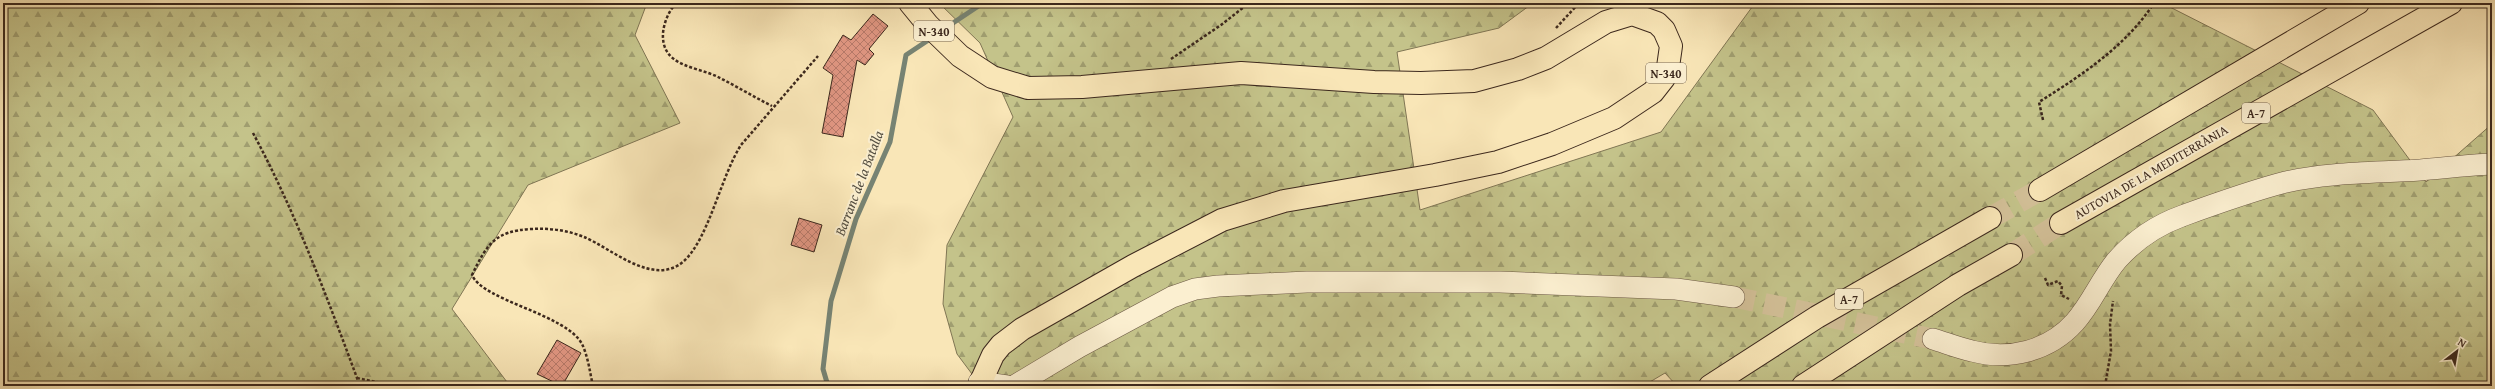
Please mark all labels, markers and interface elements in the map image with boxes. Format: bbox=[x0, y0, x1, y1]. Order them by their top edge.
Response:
road number: N-340 bbox=[914, 21, 954, 41]
road number: N-340 bbox=[1646, 63, 1686, 83]
road number: A-7 bbox=[2242, 103, 2270, 123]
street label: AUTOVIA DE LA MEDITERRÀNIA bbox=[2071, 120, 2231, 224]
water label: Barranc de la Batalla bbox=[829, 127, 888, 239]
road number: A-7 bbox=[1835, 289, 1863, 309]
north arrow bbox=[2437, 331, 2477, 371]
text: N bbox=[2455, 334, 2470, 352]

